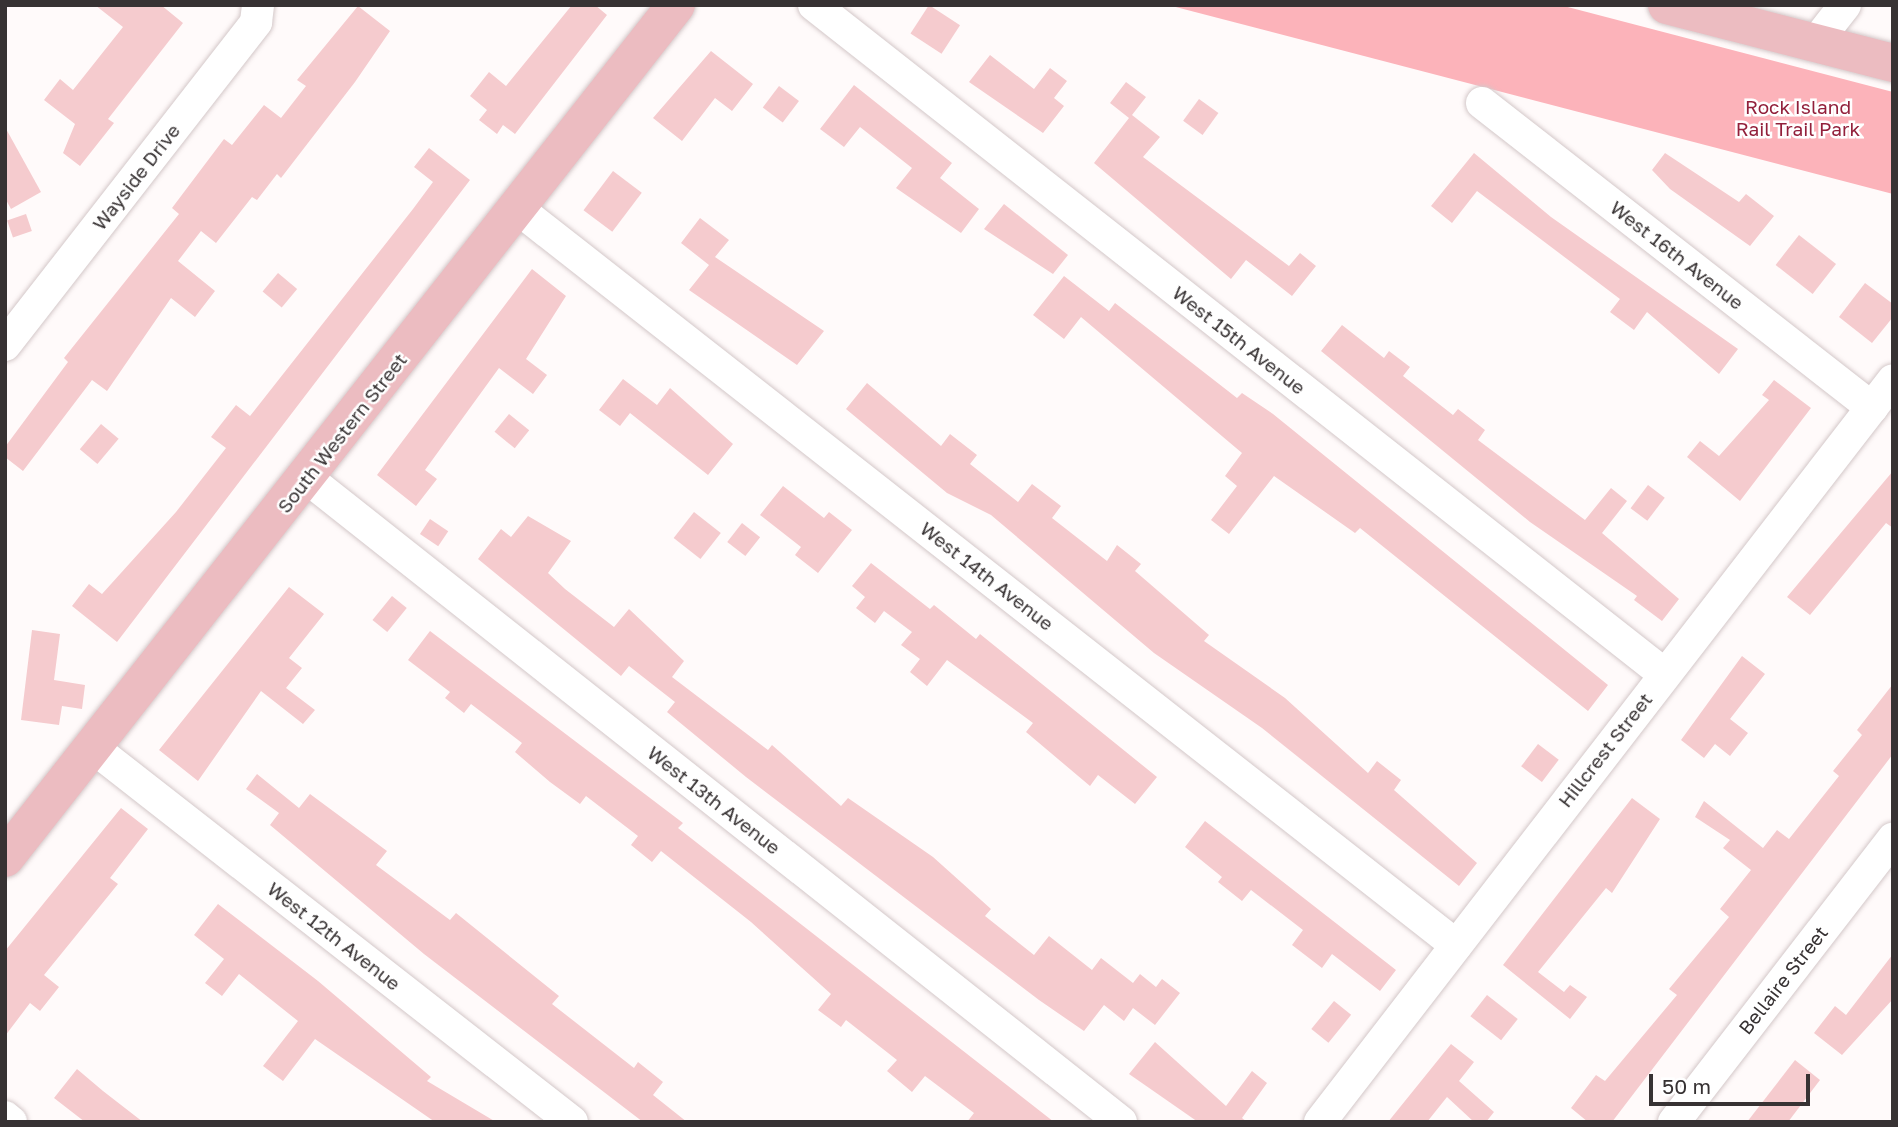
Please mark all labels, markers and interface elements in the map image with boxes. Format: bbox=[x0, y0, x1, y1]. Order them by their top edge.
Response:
park label: Rock Island Rail Trail Park bbox=[1736, 96, 1860, 140]
street label: Wayside Drive bbox=[88, 119, 184, 235]
street label: West 16th Avenue bbox=[1606, 196, 1748, 314]
street label: West 15th Avenue bbox=[1168, 281, 1310, 399]
street label: South Western Street bbox=[273, 349, 411, 517]
street label: West 14th Avenue bbox=[916, 517, 1058, 635]
street label: Hillcrest Street bbox=[1553, 688, 1657, 812]
street label: West 13th Avenue bbox=[643, 741, 785, 859]
street label: West 12th Avenue bbox=[263, 877, 405, 995]
street label: Bellaire Street bbox=[1734, 921, 1832, 1039]
scale bar bbox=[1653, 1060, 1814, 1104]
text: 50 m bbox=[1662, 1073, 1711, 1099]

